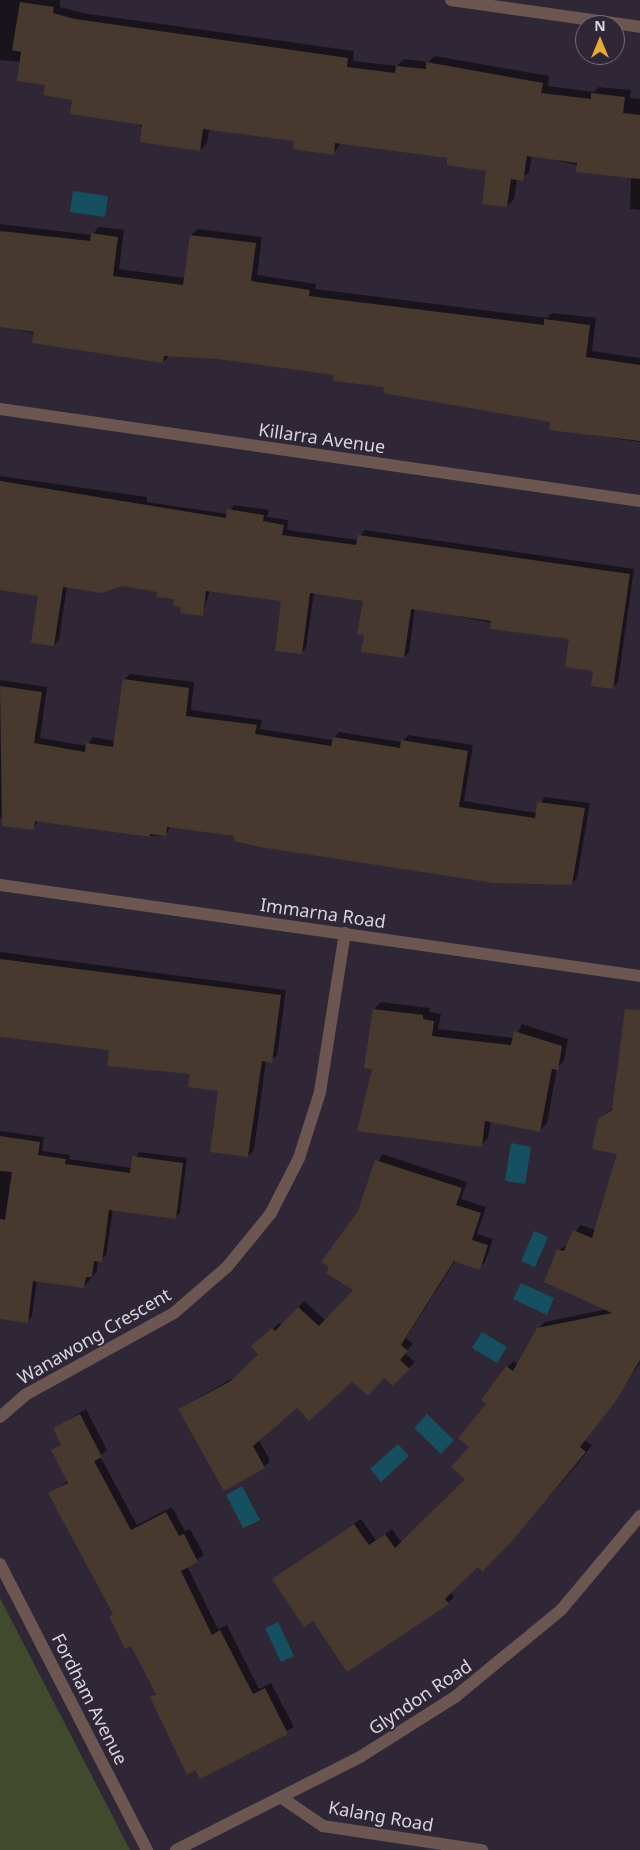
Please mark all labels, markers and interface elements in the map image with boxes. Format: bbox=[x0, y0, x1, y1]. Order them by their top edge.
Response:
north arrow bbox=[575, 15, 625, 65]
text: N bbox=[594, 16, 606, 35]
street label: Killarra Avenue bbox=[257, 418, 387, 458]
street label: Immarna Road bbox=[259, 894, 387, 932]
street label: Wanawong Crescent bbox=[14, 1283, 174, 1389]
street label: Fordham Avenue bbox=[48, 1630, 132, 1768]
street label: Glyndon Road bbox=[365, 1655, 475, 1739]
street label: Kalang Road bbox=[327, 1796, 435, 1836]

